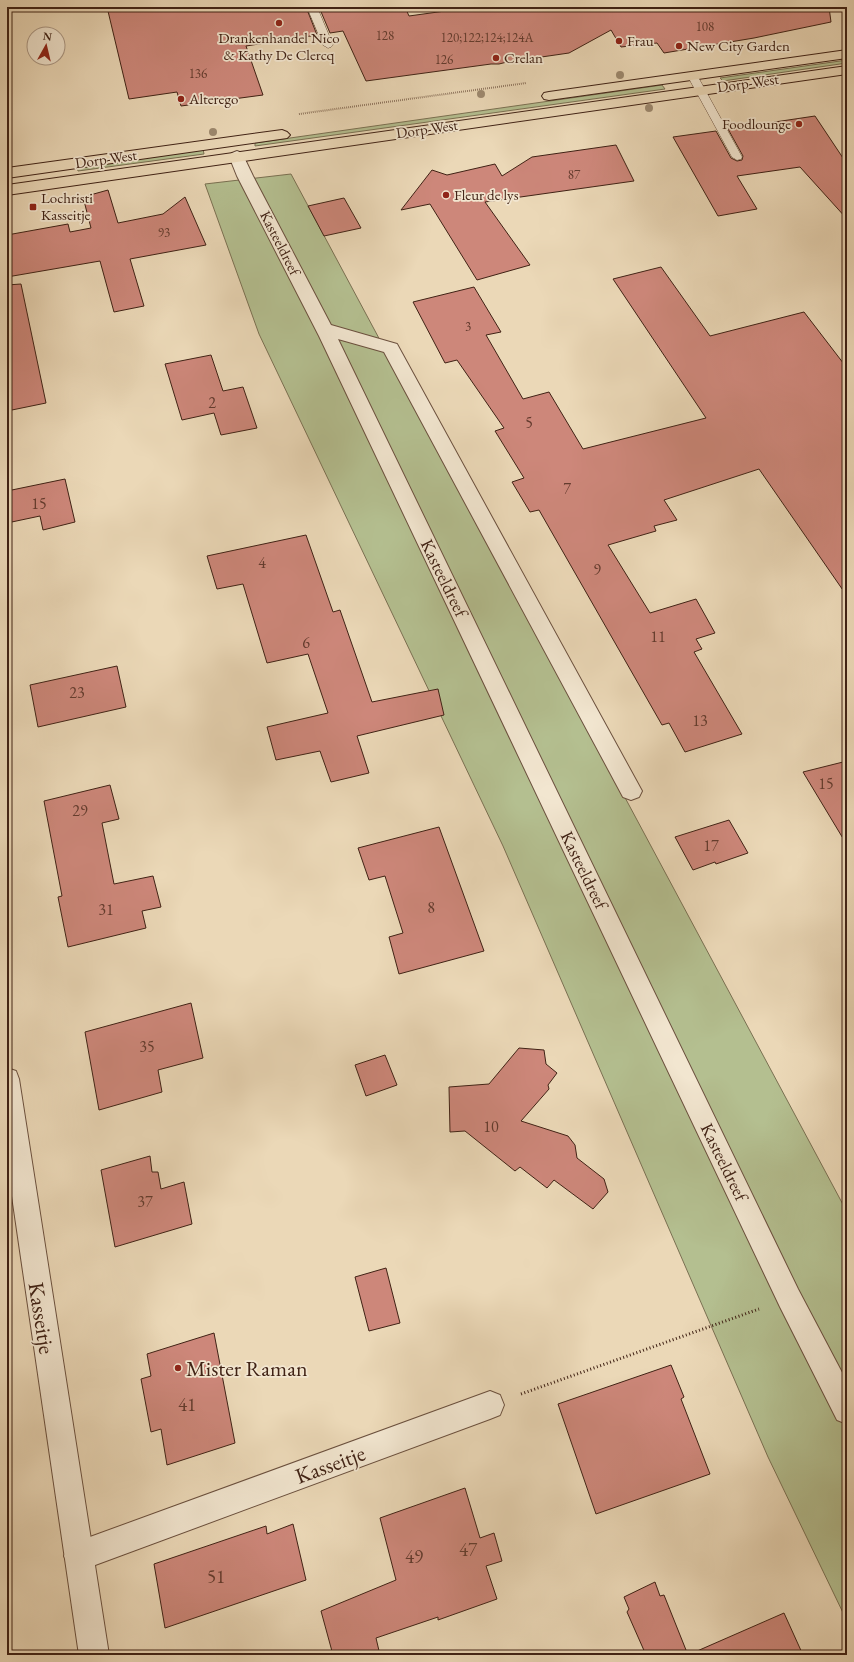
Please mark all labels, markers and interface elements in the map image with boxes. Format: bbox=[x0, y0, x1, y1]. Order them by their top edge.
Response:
marker: Drankenhandel Nico & Kathy De Clercq bbox=[274, 18, 284, 28]
house number: 108 bbox=[696, 18, 714, 35]
north arrow bbox=[26, 26, 66, 66]
house number: 128 bbox=[376, 27, 394, 44]
place label: Drankenhandel Nico & Kathy De Clercq bbox=[218, 28, 340, 64]
text: N bbox=[42, 29, 53, 44]
house number: 120;122;124;124A bbox=[441, 29, 534, 46]
place label: Frau bbox=[627, 31, 654, 50]
marker: Frau bbox=[614, 36, 624, 46]
place label: New City Garden bbox=[687, 36, 790, 55]
marker: New City Garden bbox=[674, 41, 684, 51]
place label: Crelan bbox=[504, 48, 543, 67]
house number: 126 bbox=[435, 51, 453, 68]
marker: Crelan bbox=[491, 53, 501, 63]
house number: 136 bbox=[189, 65, 207, 82]
street label: Dorp-West bbox=[716, 69, 780, 96]
place label: Alterego bbox=[188, 89, 238, 108]
marker: Alterego bbox=[176, 94, 186, 104]
place label: Foodlounge bbox=[722, 114, 791, 133]
street label: Dorp-West bbox=[395, 115, 459, 142]
marker: Foodlounge bbox=[794, 119, 804, 129]
street label: Dorp-West bbox=[74, 145, 138, 172]
house number: 87 bbox=[568, 166, 581, 183]
place label: Fleur de lys bbox=[454, 185, 519, 204]
place label: Lochristi Kasseitje bbox=[41, 188, 93, 224]
marker: Fleur de lys bbox=[441, 190, 451, 200]
marker: Lochristi Kasseitje bbox=[28, 202, 38, 212]
street label: Kasteeldreef bbox=[256, 207, 306, 280]
house number: 93 bbox=[158, 224, 170, 241]
house number: 3 bbox=[465, 318, 471, 335]
house number: 2 bbox=[208, 392, 216, 413]
house number: 5 bbox=[525, 412, 533, 433]
house number: 7 bbox=[563, 478, 571, 499]
house number: 15 bbox=[31, 493, 47, 514]
street label: Kasteeldreef bbox=[416, 535, 474, 623]
house number: 4 bbox=[258, 552, 266, 573]
house number: 9 bbox=[593, 559, 601, 580]
house number: 11 bbox=[650, 626, 666, 647]
house number: 6 bbox=[302, 632, 310, 653]
house number: 23 bbox=[69, 682, 85, 703]
house number: 13 bbox=[692, 710, 708, 731]
house number: 15 bbox=[818, 773, 834, 794]
house number: 29 bbox=[72, 800, 88, 821]
street label: Kasteeldreef bbox=[556, 827, 614, 915]
house number: 17 bbox=[703, 835, 719, 856]
house number: 8 bbox=[427, 897, 435, 918]
house number: 31 bbox=[98, 899, 114, 920]
house number: 35 bbox=[139, 1036, 155, 1057]
house number: 10 bbox=[483, 1116, 499, 1137]
street label: Kasteeldreef bbox=[696, 1119, 754, 1207]
house number: 37 bbox=[137, 1191, 153, 1212]
street label: Kasseitje bbox=[22, 1280, 62, 1357]
place label: Mister Raman bbox=[186, 1354, 308, 1383]
marker: Mister Raman bbox=[173, 1363, 183, 1373]
house number: 41 bbox=[178, 1392, 196, 1417]
street label: Kasseitje bbox=[291, 1438, 370, 1490]
house number: 47 bbox=[459, 1537, 478, 1562]
house number: 49 bbox=[405, 1544, 423, 1569]
house number: 51 bbox=[207, 1564, 225, 1589]

